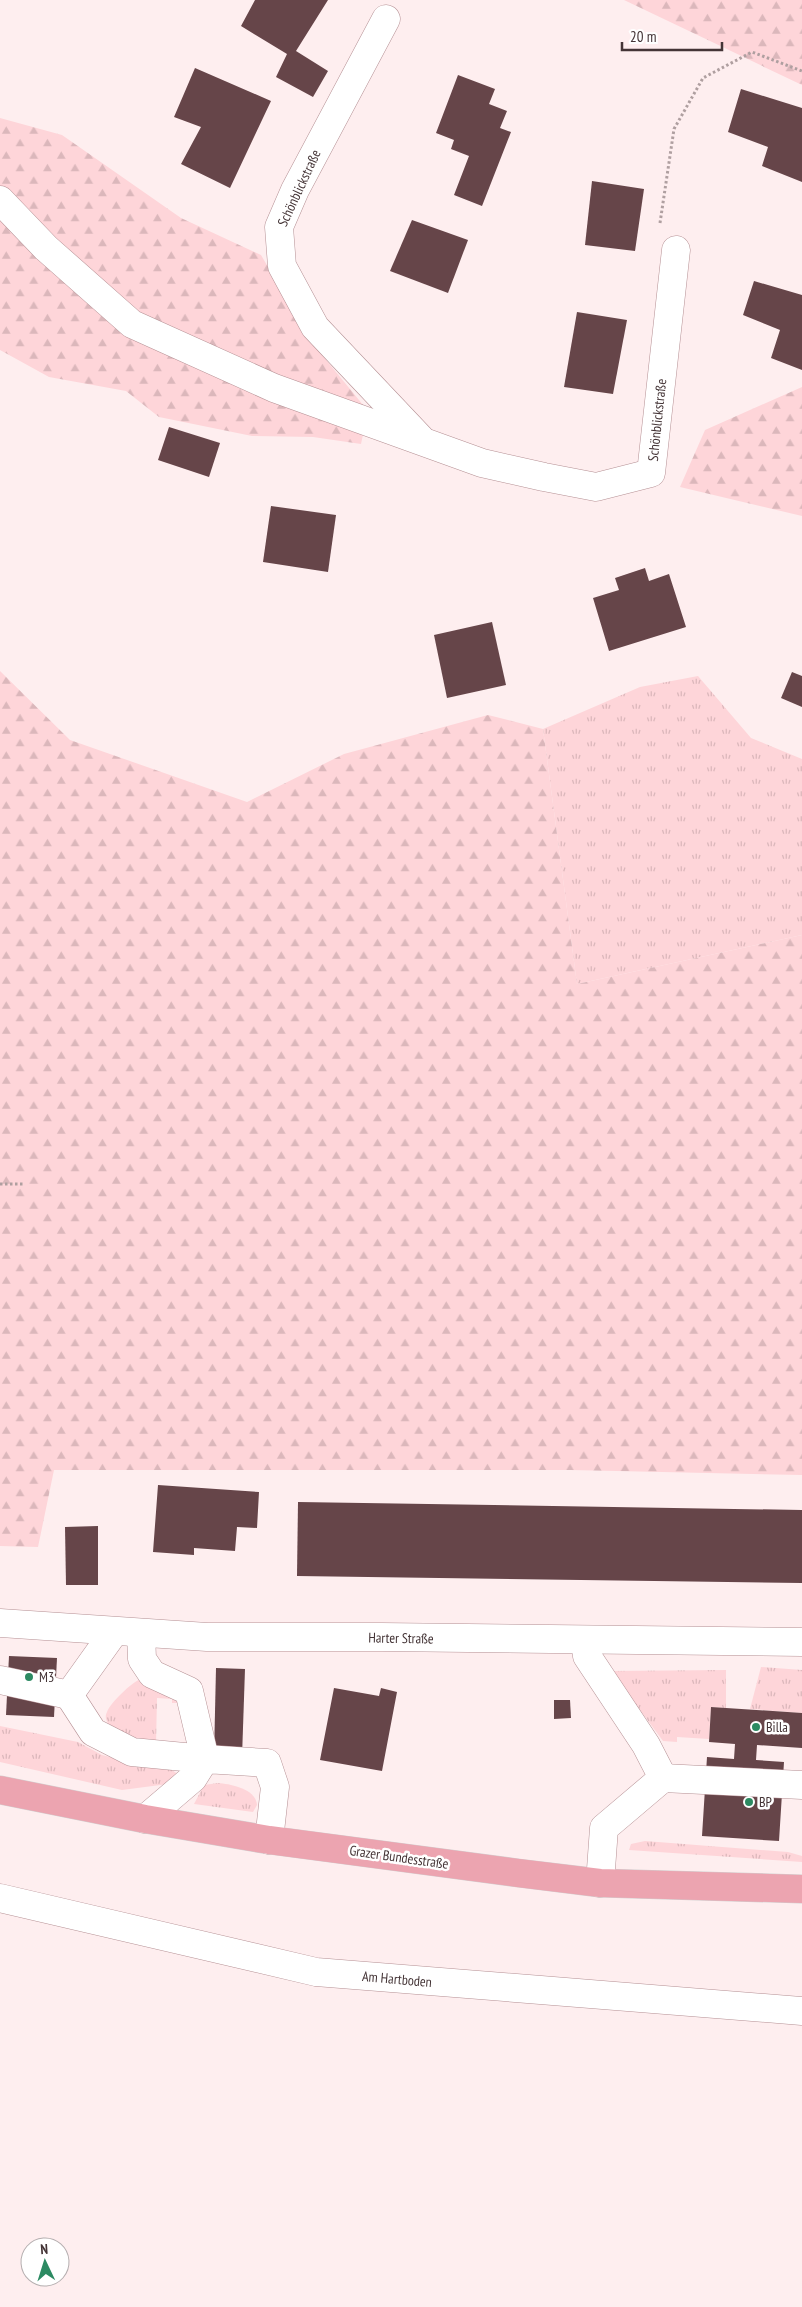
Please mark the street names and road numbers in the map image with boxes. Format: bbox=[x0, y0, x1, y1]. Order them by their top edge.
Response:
street label: Schönblickstraße bbox=[273, 147, 325, 229]
street label: Schönblickstraße bbox=[644, 378, 670, 462]
street label: Harter Straße bbox=[368, 1628, 434, 1648]
street label: Grazer Bundesstraße bbox=[348, 1841, 450, 1873]
street label: Am Hartboden bbox=[361, 1967, 433, 1991]

